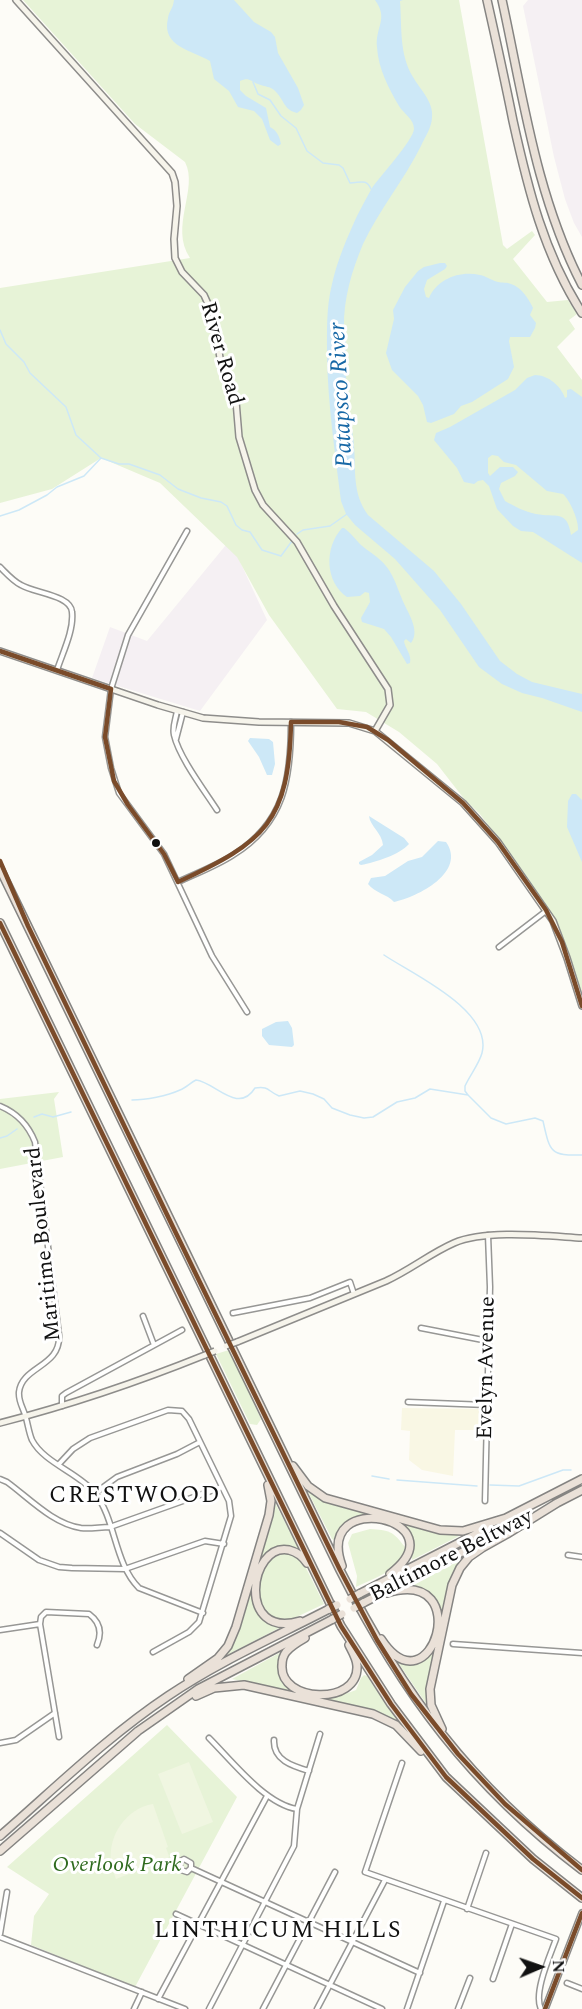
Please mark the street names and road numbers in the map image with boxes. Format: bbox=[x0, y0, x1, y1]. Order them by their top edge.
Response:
street label: River Road bbox=[193, 299, 247, 409]
street label: Maritime Boulevard bbox=[22, 1145, 68, 1343]
street label: Evelyn Avenue bbox=[474, 1296, 502, 1440]
street label: Baltimore Beltway bbox=[366, 1505, 538, 1609]

